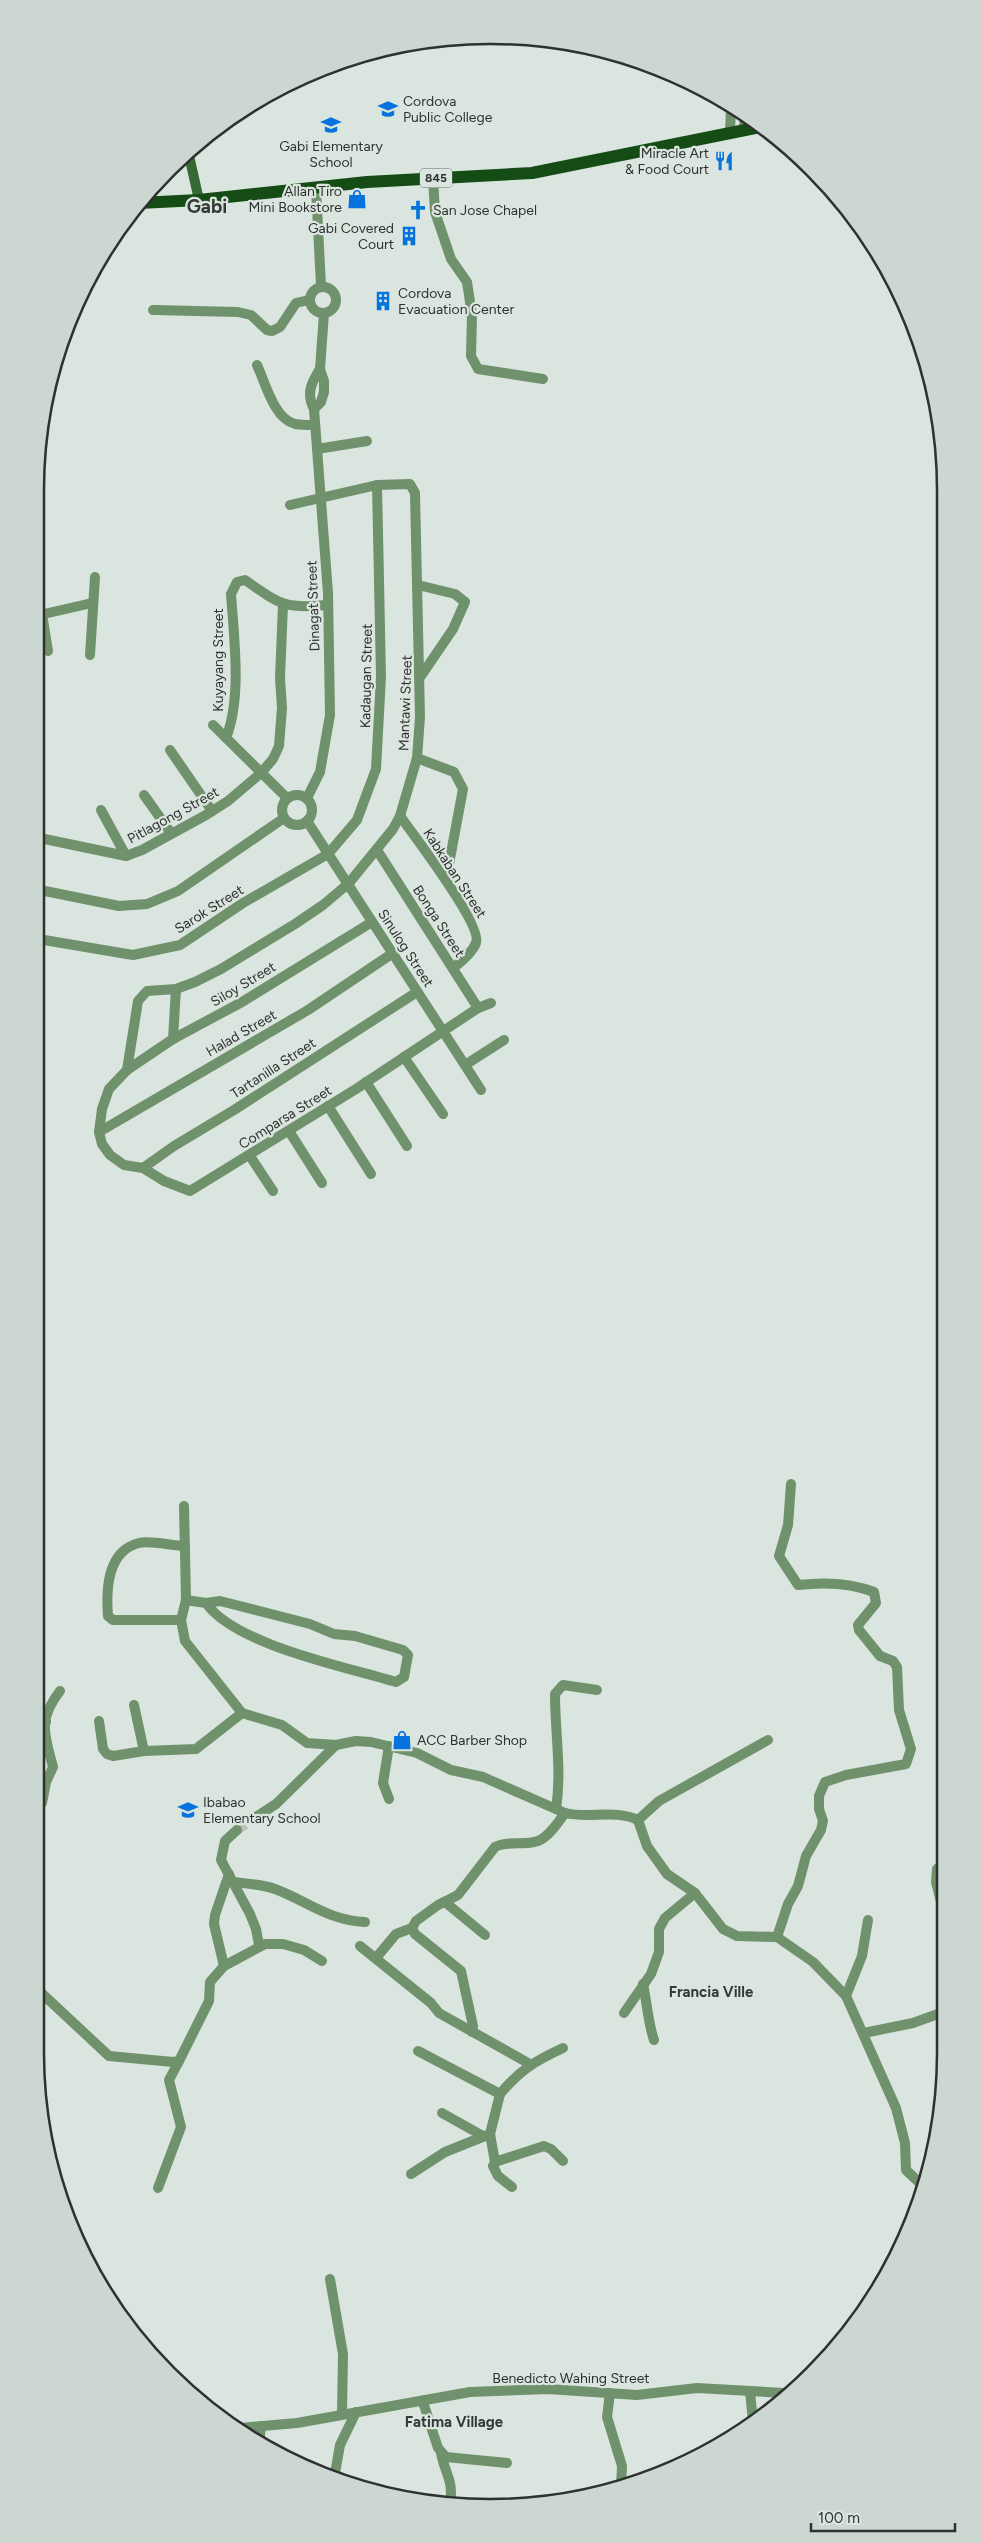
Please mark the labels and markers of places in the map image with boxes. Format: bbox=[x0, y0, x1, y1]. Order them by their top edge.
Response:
place label: Cordova Public College bbox=[403, 93, 493, 126]
school or university icon: Cordova Public College bbox=[377, 98, 399, 120]
school or university icon: Gabi Elementary School bbox=[320, 114, 342, 136]
place label: Gabi Elementary School bbox=[279, 138, 383, 171]
place label: Miracle Art & Food Court bbox=[625, 145, 709, 178]
restaurant icon: Miracle Art & Food Court bbox=[713, 150, 735, 172]
place label: Allan Tiro Mini Bookstore bbox=[249, 183, 342, 216]
shop icon: Allan Tiro Mini Bookstore bbox=[346, 188, 368, 210]
church icon: San Jose Chapel bbox=[407, 199, 429, 221]
place label: San Jose Chapel bbox=[433, 202, 537, 219]
place label: Gabi Covered Court bbox=[308, 220, 394, 253]
building icon: Gabi Covered Court bbox=[398, 225, 420, 247]
place label: Cordova Evacuation Center bbox=[398, 285, 514, 318]
building icon: Cordova Evacuation Center bbox=[372, 290, 394, 312]
shop icon: ACC Barber Shop bbox=[391, 1729, 413, 1751]
place label: ACC Barber Shop bbox=[417, 1732, 527, 1749]
place label: Ibabao Elementary School bbox=[203, 1794, 321, 1827]
school or university icon: Ibabao Elementary School bbox=[177, 1799, 199, 1821]

